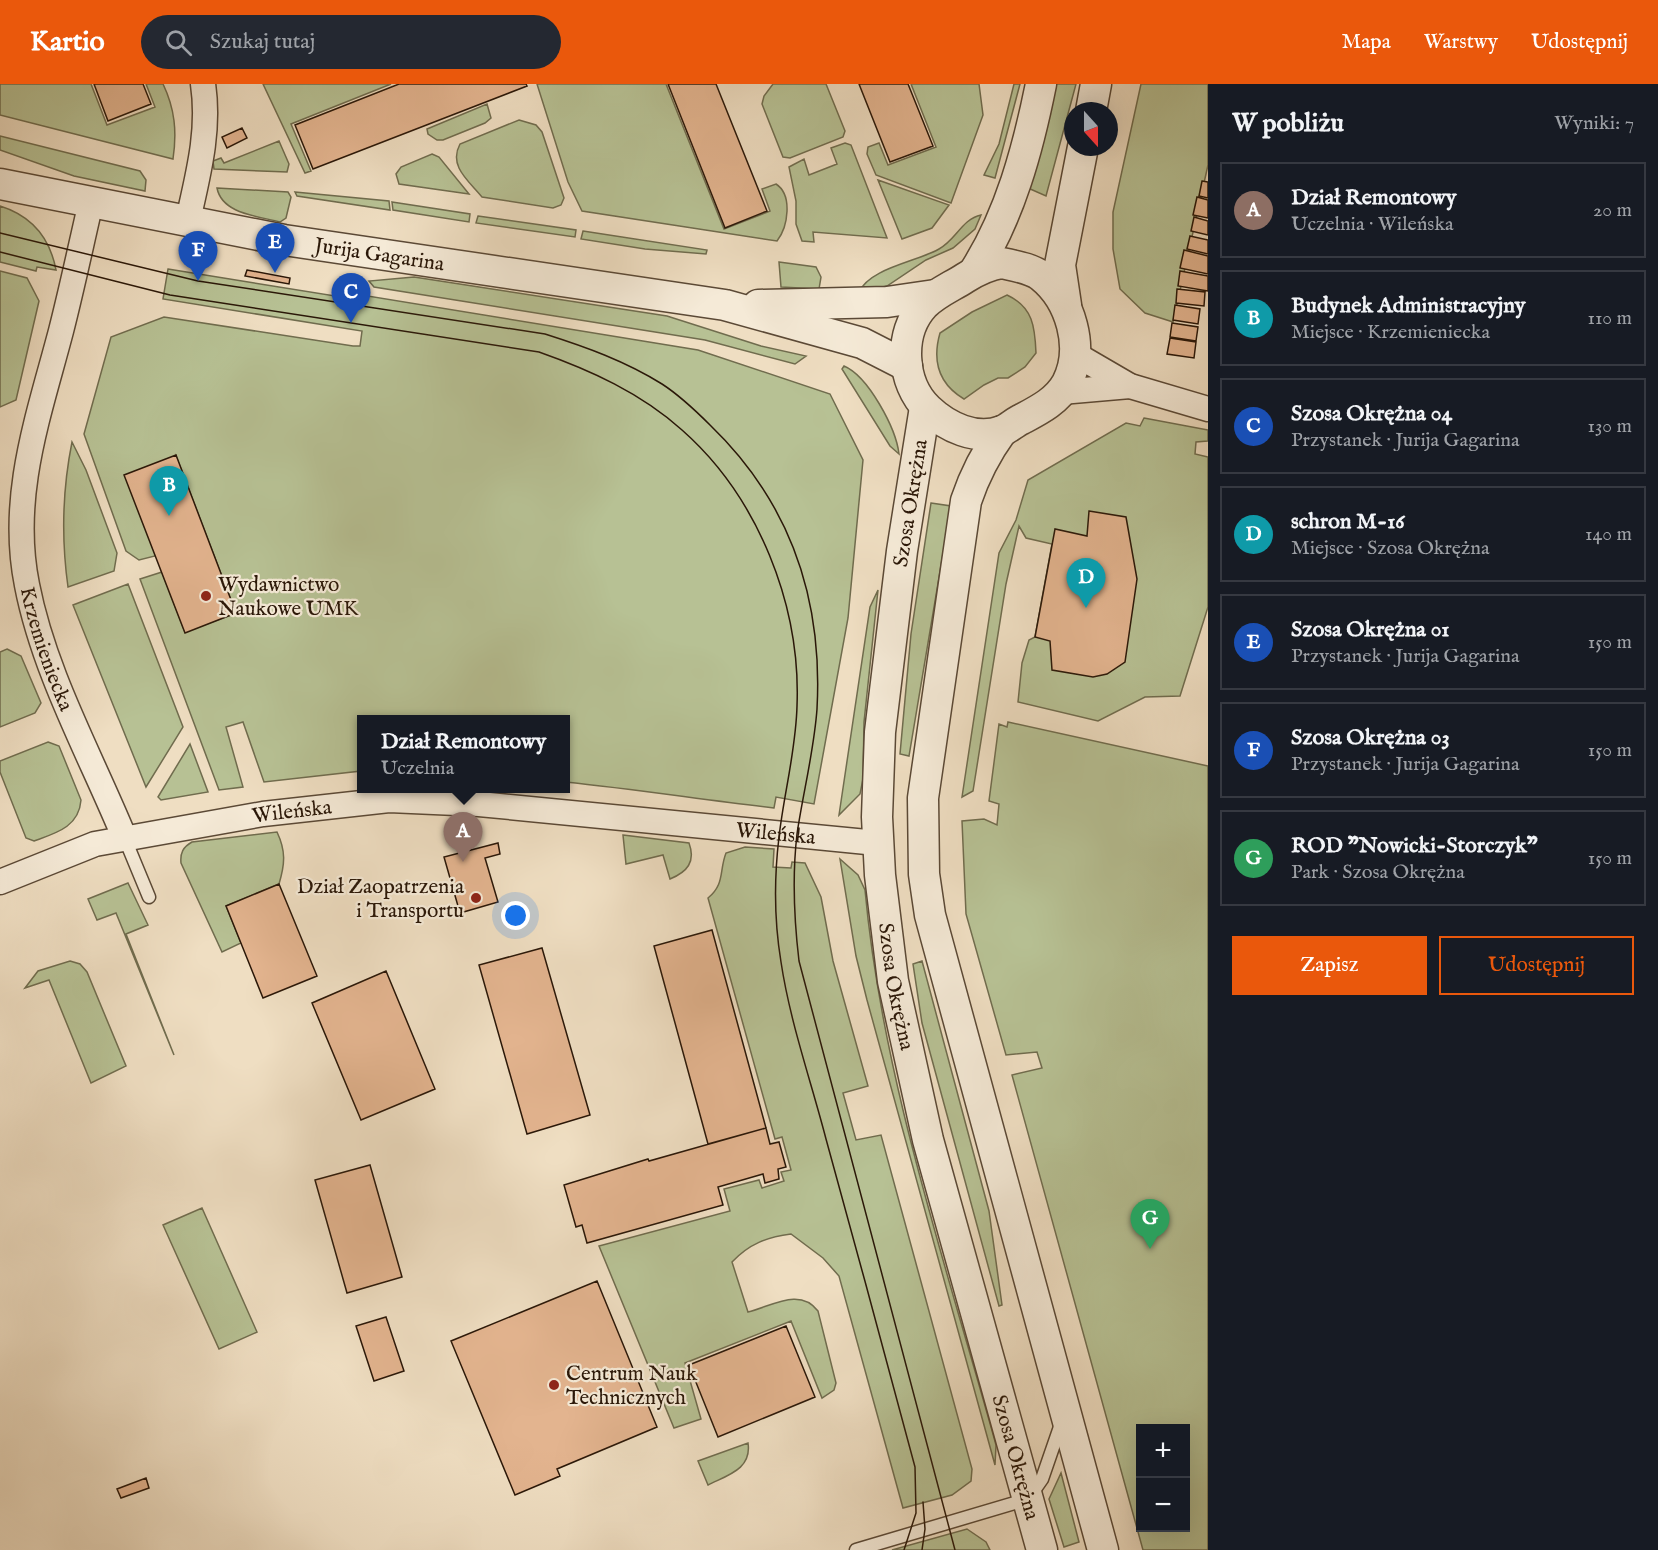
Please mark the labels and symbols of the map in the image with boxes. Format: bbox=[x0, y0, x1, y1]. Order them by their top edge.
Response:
north arrow bbox=[1064, 102, 1118, 156]
pin: E bbox=[256, 224, 294, 273]
pin: F bbox=[178, 232, 218, 281]
street label: Jurija Gagarina bbox=[311, 232, 447, 279]
pin: C bbox=[332, 274, 370, 323]
street label: Szosa Okrężna bbox=[888, 437, 935, 569]
pin: B bbox=[150, 466, 188, 516]
pin: D bbox=[1066, 558, 1106, 608]
place label: Wydawnictwo Naukowe UMK bbox=[218, 572, 359, 623]
street label: Krzemieniecka bbox=[13, 584, 79, 716]
marker: Wydawnictwo Naukowe UMK bbox=[199, 589, 213, 603]
street label: Wileńska bbox=[250, 794, 334, 831]
pin: A bbox=[444, 812, 482, 862]
street label: Wileńska bbox=[735, 817, 818, 852]
place label: Dział Zaopatrzenia i Transportu bbox=[297, 874, 465, 925]
marker: Dział Zaopatrzenia i Transportu bbox=[469, 891, 483, 905]
your location bbox=[501, 901, 530, 930]
street label: Szosa Okrężna bbox=[871, 921, 920, 1054]
pin: G bbox=[1130, 1200, 1170, 1249]
place label: Centrum Nauk Technicznych bbox=[566, 1361, 698, 1412]
marker: Centrum Nauk Technicznych bbox=[547, 1378, 561, 1392]
street label: Szosa Okrężna bbox=[984, 1392, 1045, 1524]

